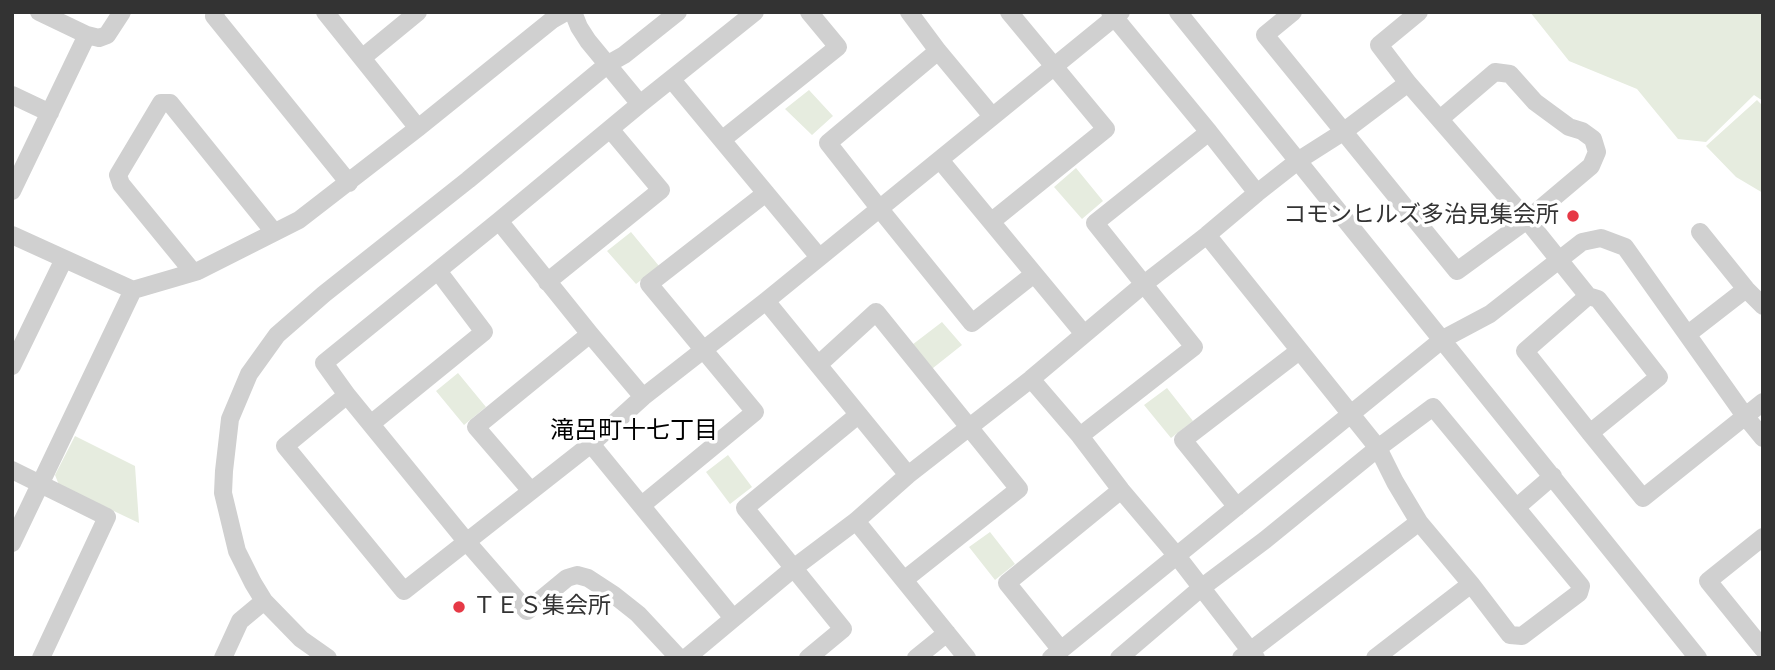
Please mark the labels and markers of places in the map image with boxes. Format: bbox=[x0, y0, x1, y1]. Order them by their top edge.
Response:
place label: コモンヒルズ多治見集会所 bbox=[1283, 202, 1559, 230]
marker: コモンヒルズ多治見集会所 bbox=[1565, 208, 1581, 224]
place label: ＴＥＳ集会所 bbox=[473, 593, 611, 621]
marker: ＴＥＳ集会所 bbox=[451, 599, 467, 615]

